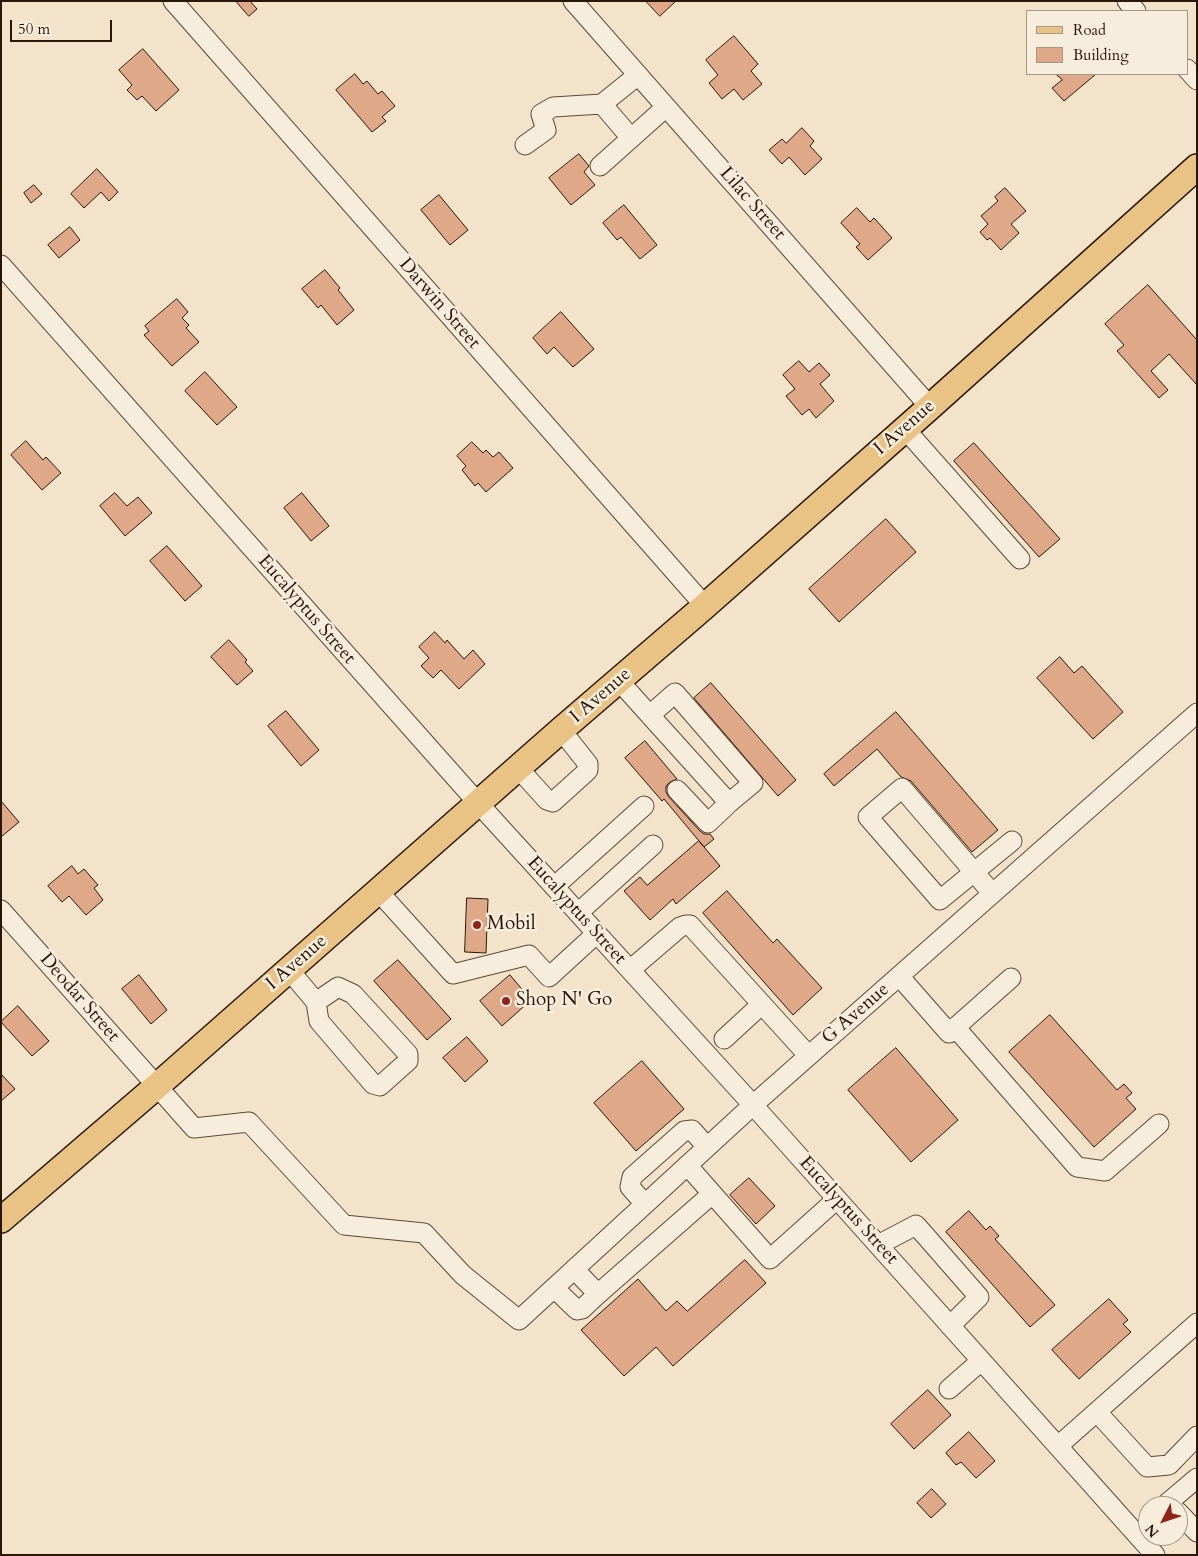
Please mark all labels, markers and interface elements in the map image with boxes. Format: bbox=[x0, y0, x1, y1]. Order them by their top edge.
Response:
scale bar bbox=[12, 10, 115, 42]
legend bbox=[1026, 10, 1188, 75]
text: 50 m bbox=[18, 19, 50, 39]
text: Road bbox=[1073, 20, 1106, 40]
text: Building bbox=[1073, 45, 1129, 65]
street label: Lilac Street bbox=[714, 163, 790, 245]
street label: Darwin Street bbox=[393, 254, 485, 354]
street label: I Avenue bbox=[870, 395, 940, 461]
street label: Eucalyptus Street bbox=[252, 551, 360, 669]
street label: I Avenue bbox=[566, 663, 636, 729]
street label: Eucalyptus Street bbox=[521, 852, 631, 970]
place label: Mobil bbox=[487, 914, 536, 936]
marker: Mobil bbox=[471, 919, 483, 931]
street label: I Avenue bbox=[262, 930, 332, 996]
street label: Deodar Street bbox=[34, 949, 124, 1047]
street label: G Avenue bbox=[818, 979, 894, 1049]
place label: Shop N' Go bbox=[516, 990, 612, 1012]
marker: Shop N' Go bbox=[500, 995, 512, 1007]
street label: Eucalyptus Street bbox=[793, 1152, 903, 1270]
north arrow bbox=[1138, 1496, 1188, 1546]
text: N bbox=[1141, 1520, 1163, 1541]

